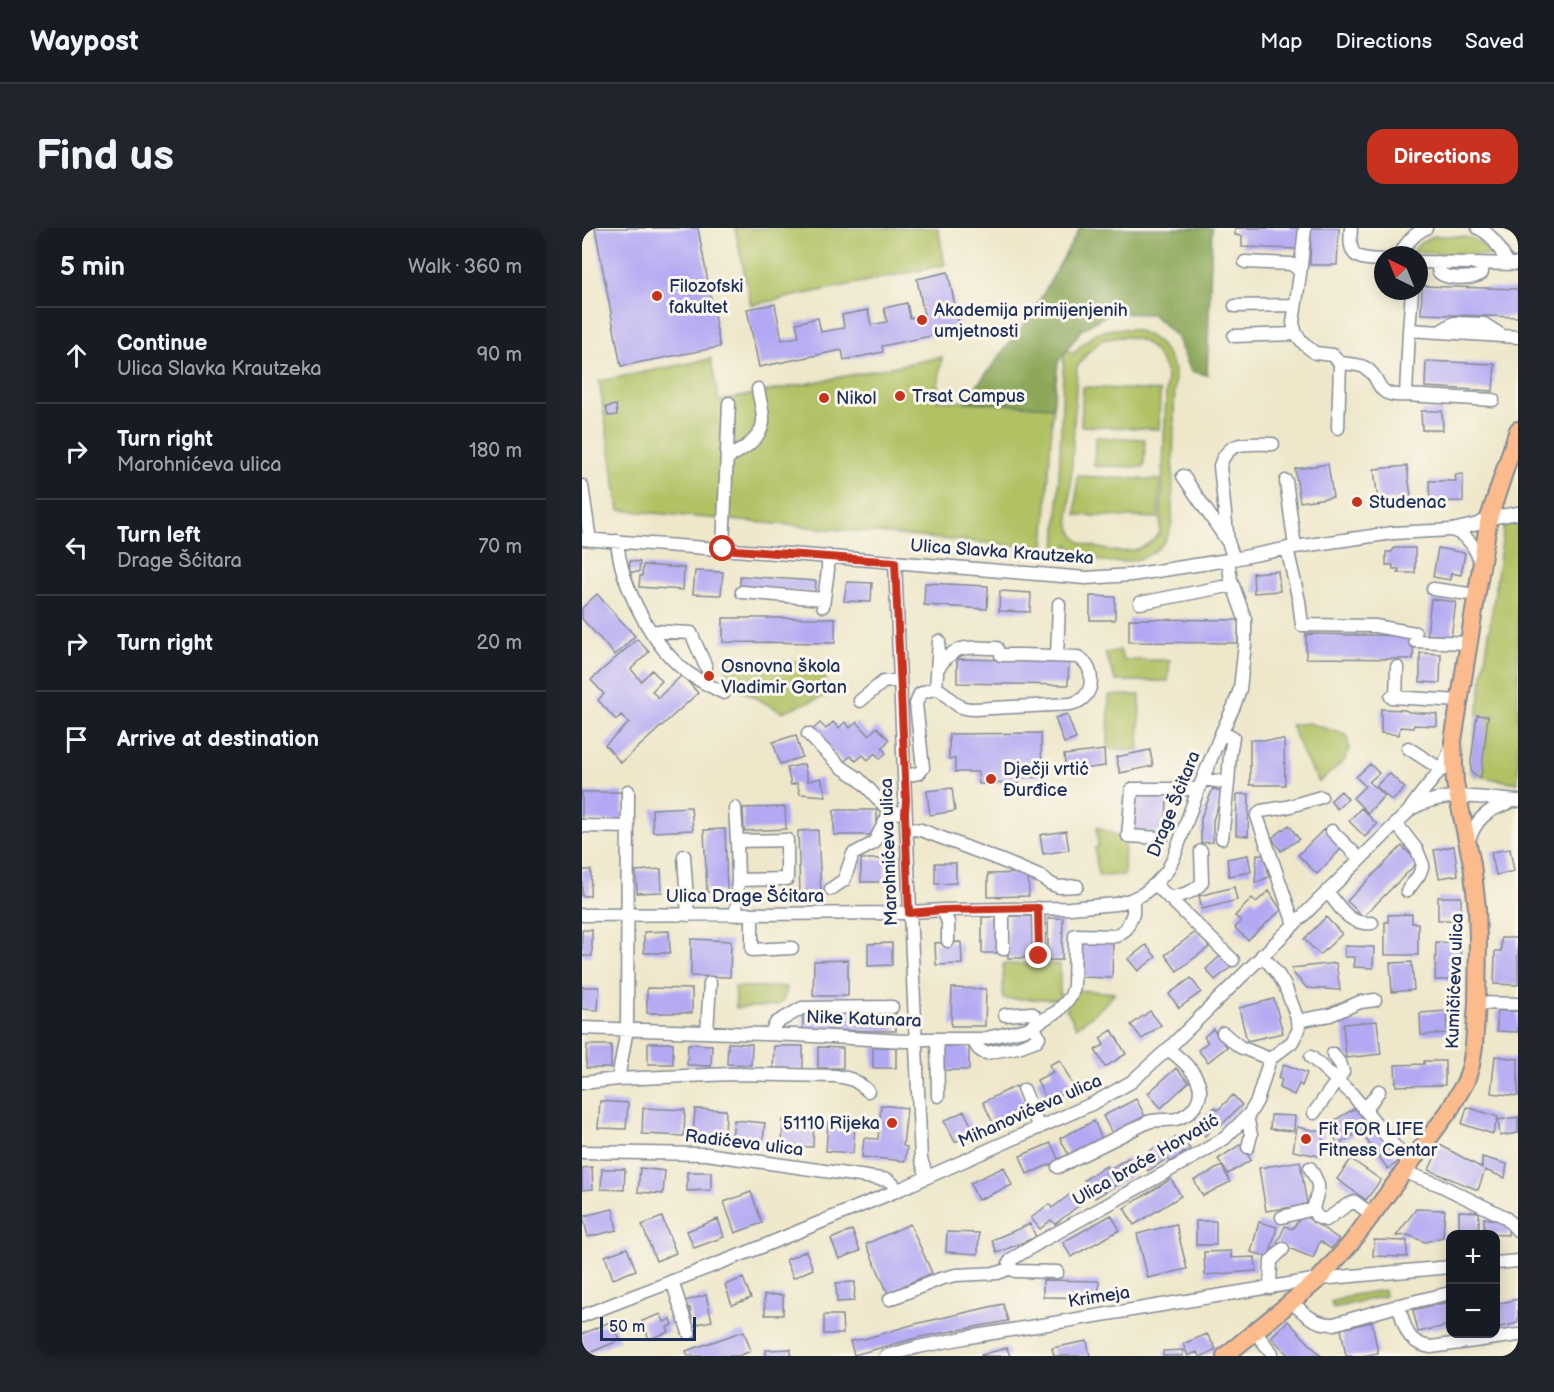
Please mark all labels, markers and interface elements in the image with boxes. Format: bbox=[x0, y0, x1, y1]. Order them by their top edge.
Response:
text: Waypost bbox=[30, 25, 139, 58]
text: Map bbox=[1260, 29, 1303, 54]
text: Directions bbox=[1336, 29, 1432, 54]
text: Saved bbox=[1465, 29, 1524, 54]
button: Directions bbox=[1367, 129, 1518, 184]
text: Find us bbox=[36, 131, 174, 182]
north arrow bbox=[1374, 246, 1428, 300]
text: 5 min bbox=[60, 252, 125, 283]
text: Walk · 360 m bbox=[408, 255, 522, 279]
place label: Filozofski fakultet bbox=[669, 276, 743, 318]
marker: Filozofski fakultet bbox=[650, 289, 664, 303]
place label: Akademija primijenjenih umjetnosti bbox=[934, 300, 1128, 342]
marker: Akademija primijenjenih umjetnosti bbox=[915, 313, 929, 327]
text: Continue bbox=[117, 330, 207, 357]
icon: ahead bbox=[60, 339, 93, 372]
text: 90 m bbox=[477, 343, 522, 367]
text: Ulica Slavka Krautzeka bbox=[117, 357, 321, 381]
place label: Trsat Campus bbox=[912, 386, 1025, 407]
place label: Nikol bbox=[836, 388, 877, 409]
marker: Trsat Campus bbox=[893, 389, 907, 403]
marker: Nikol bbox=[817, 391, 831, 405]
text: Turn right bbox=[117, 426, 213, 453]
icon: right bbox=[60, 435, 93, 468]
text: 180 m bbox=[469, 439, 522, 463]
text: Marohnićeva ulica bbox=[117, 453, 282, 477]
place label: Studenac bbox=[1369, 492, 1446, 513]
marker: Studenac bbox=[1350, 495, 1364, 509]
text: Turn left bbox=[117, 522, 201, 549]
icon: left bbox=[60, 531, 93, 564]
text: 70 m bbox=[478, 535, 522, 559]
route start bbox=[709, 535, 735, 561]
street label: Ulica Slavka Krautzeka bbox=[909, 535, 1095, 569]
text: Drage Šćitara bbox=[117, 549, 242, 573]
icon: right bbox=[60, 627, 93, 660]
text: Turn right bbox=[117, 630, 213, 657]
text: 20 m bbox=[477, 631, 522, 655]
place label: Osnovna škola Vladimir Gortan bbox=[721, 656, 847, 698]
marker: Osnovna škola Vladimir Gortan bbox=[702, 669, 716, 683]
icon: arrive bbox=[60, 723, 93, 756]
text: Arrive at destination bbox=[117, 726, 319, 753]
street label: Drage Šćitara bbox=[1142, 748, 1205, 860]
place label: Dječji vrtić Đurđice bbox=[1003, 759, 1089, 801]
marker: Dječji vrtić Đurđice bbox=[984, 772, 998, 786]
street label: Marohnićeva ulica bbox=[876, 778, 902, 926]
street label: Ulica Drage Šćitara bbox=[666, 885, 824, 907]
street label: Kumičićeva ulica bbox=[1442, 913, 1468, 1049]
route end bbox=[1025, 942, 1051, 968]
street label: Nike Katunara bbox=[806, 1006, 922, 1032]
street label: Mihanovićeva ulica bbox=[955, 1070, 1105, 1152]
street label: Ulica braće Horvatić bbox=[1069, 1109, 1223, 1210]
place label: 51110 Rijeka bbox=[783, 1113, 880, 1134]
marker: 51110 Rijeka bbox=[885, 1116, 899, 1130]
place label: Fit FOR LIFE Fitness Centar bbox=[1318, 1119, 1438, 1161]
street label: Radićeva ulica bbox=[684, 1125, 804, 1161]
marker: Fit FOR LIFE Fitness Centar bbox=[1299, 1132, 1313, 1146]
map controls bbox=[1446, 1230, 1500, 1338]
button: + bbox=[1446, 1230, 1500, 1284]
street label: Krimeja bbox=[1067, 1282, 1131, 1312]
button: − bbox=[1446, 1284, 1500, 1338]
scale bar bbox=[600, 1314, 696, 1342]
text: 50 m bbox=[609, 1318, 645, 1337]

